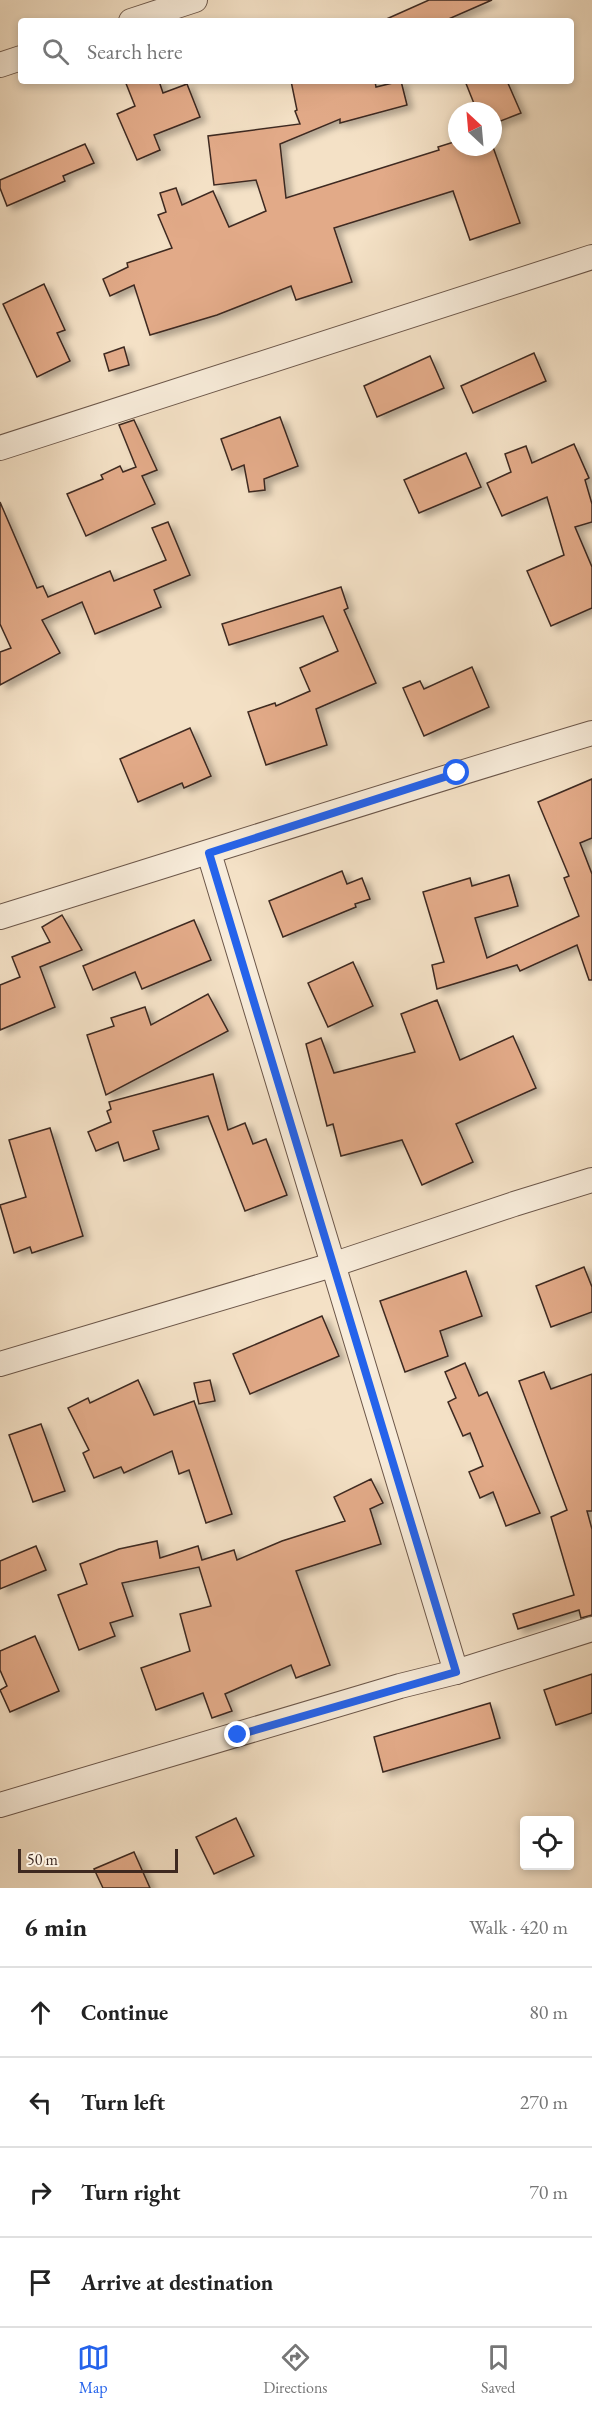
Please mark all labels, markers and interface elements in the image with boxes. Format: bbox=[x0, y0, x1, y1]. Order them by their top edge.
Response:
search box bbox=[18, 18, 574, 84]
icon: search bbox=[39, 35, 72, 68]
text: Search here bbox=[87, 37, 182, 66]
north arrow bbox=[448, 102, 502, 156]
route start bbox=[443, 759, 469, 785]
route end bbox=[224, 1721, 250, 1747]
map controls bbox=[520, 1816, 574, 1870]
button: locate bbox=[520, 1816, 574, 1870]
scale bar bbox=[18, 1846, 178, 1874]
text: 50 m bbox=[27, 1849, 58, 1870]
text: 6 min bbox=[24, 1910, 87, 1944]
text: Walk · 420 m bbox=[469, 1914, 568, 1940]
icon: ahead bbox=[24, 1996, 57, 2029]
text: Continue bbox=[81, 1998, 168, 2027]
text: 80 m bbox=[529, 1999, 568, 2025]
icon: left bbox=[24, 2086, 57, 2119]
text: Turn left bbox=[81, 2088, 165, 2117]
text: 270 m bbox=[520, 2089, 568, 2115]
icon: right bbox=[24, 2176, 57, 2209]
text: Turn right bbox=[81, 2178, 180, 2207]
text: 70 m bbox=[529, 2179, 568, 2205]
icon: arrive bbox=[24, 2266, 57, 2299]
text: Arrive at destination bbox=[81, 2268, 273, 2297]
tab: Map bbox=[77, 2341, 110, 2398]
tab: Directions bbox=[263, 2341, 328, 2398]
tab: Saved bbox=[481, 2341, 515, 2398]

